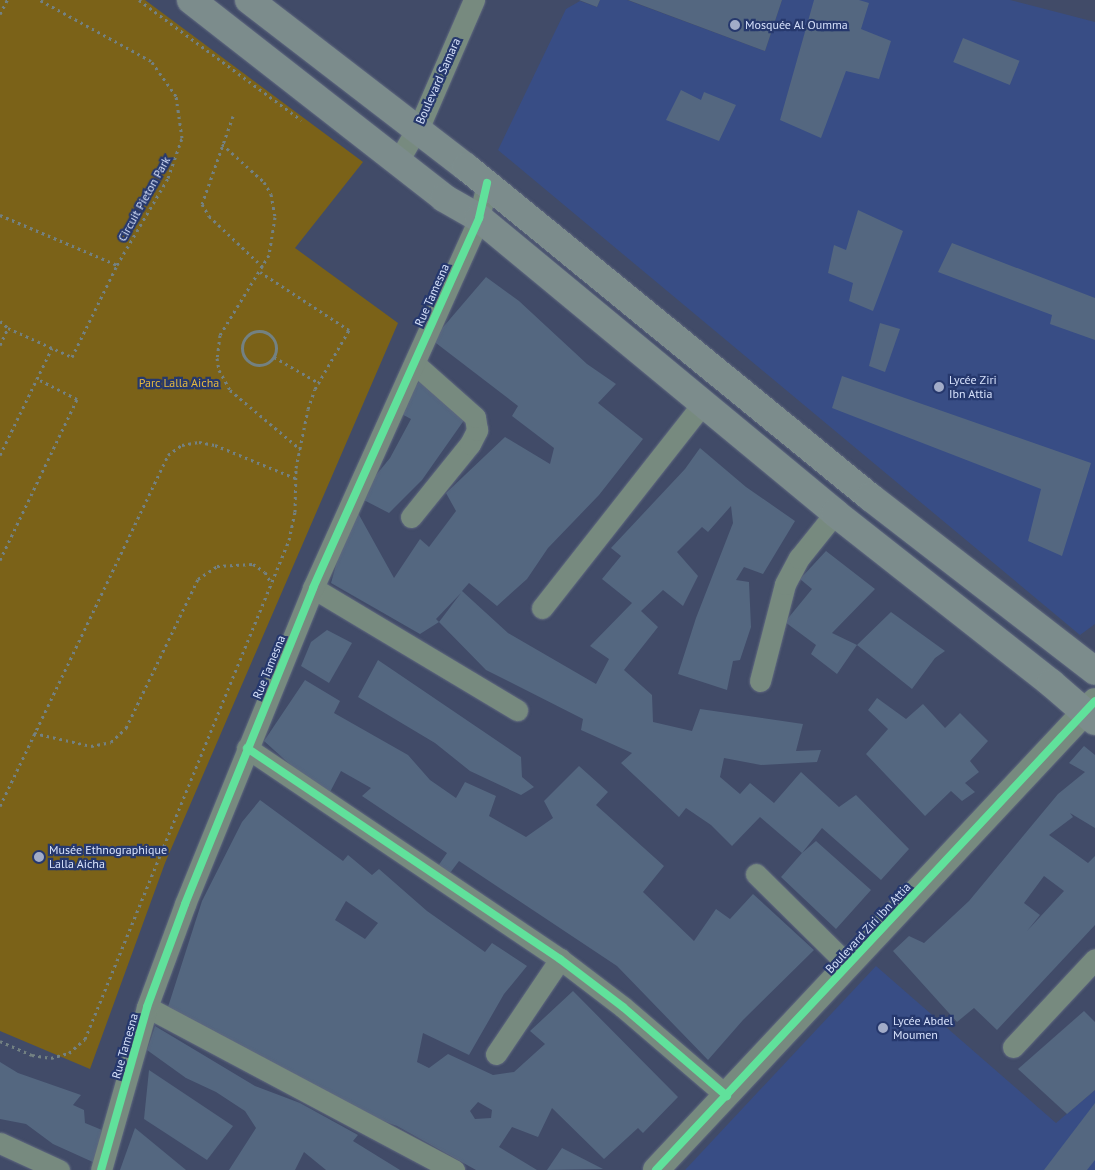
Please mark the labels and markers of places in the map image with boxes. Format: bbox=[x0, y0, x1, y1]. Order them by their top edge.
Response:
place label: Mosquée Al Oumma bbox=[745, 18, 848, 32]
marker: Mosquée Al Oumma bbox=[729, 19, 741, 31]
place label: Lycée Ziri Ibn Attia bbox=[949, 373, 997, 401]
marker: Lycée Ziri Ibn Attia bbox=[933, 381, 945, 393]
place label: Musée Ethnographique Lalla Aicha bbox=[49, 843, 167, 871]
marker: Musée Ethnographique Lalla Aicha bbox=[33, 851, 45, 863]
place label: Lycée Abdel Moumen bbox=[893, 1014, 953, 1042]
marker: Lycée Abdel Moumen bbox=[877, 1022, 889, 1034]

